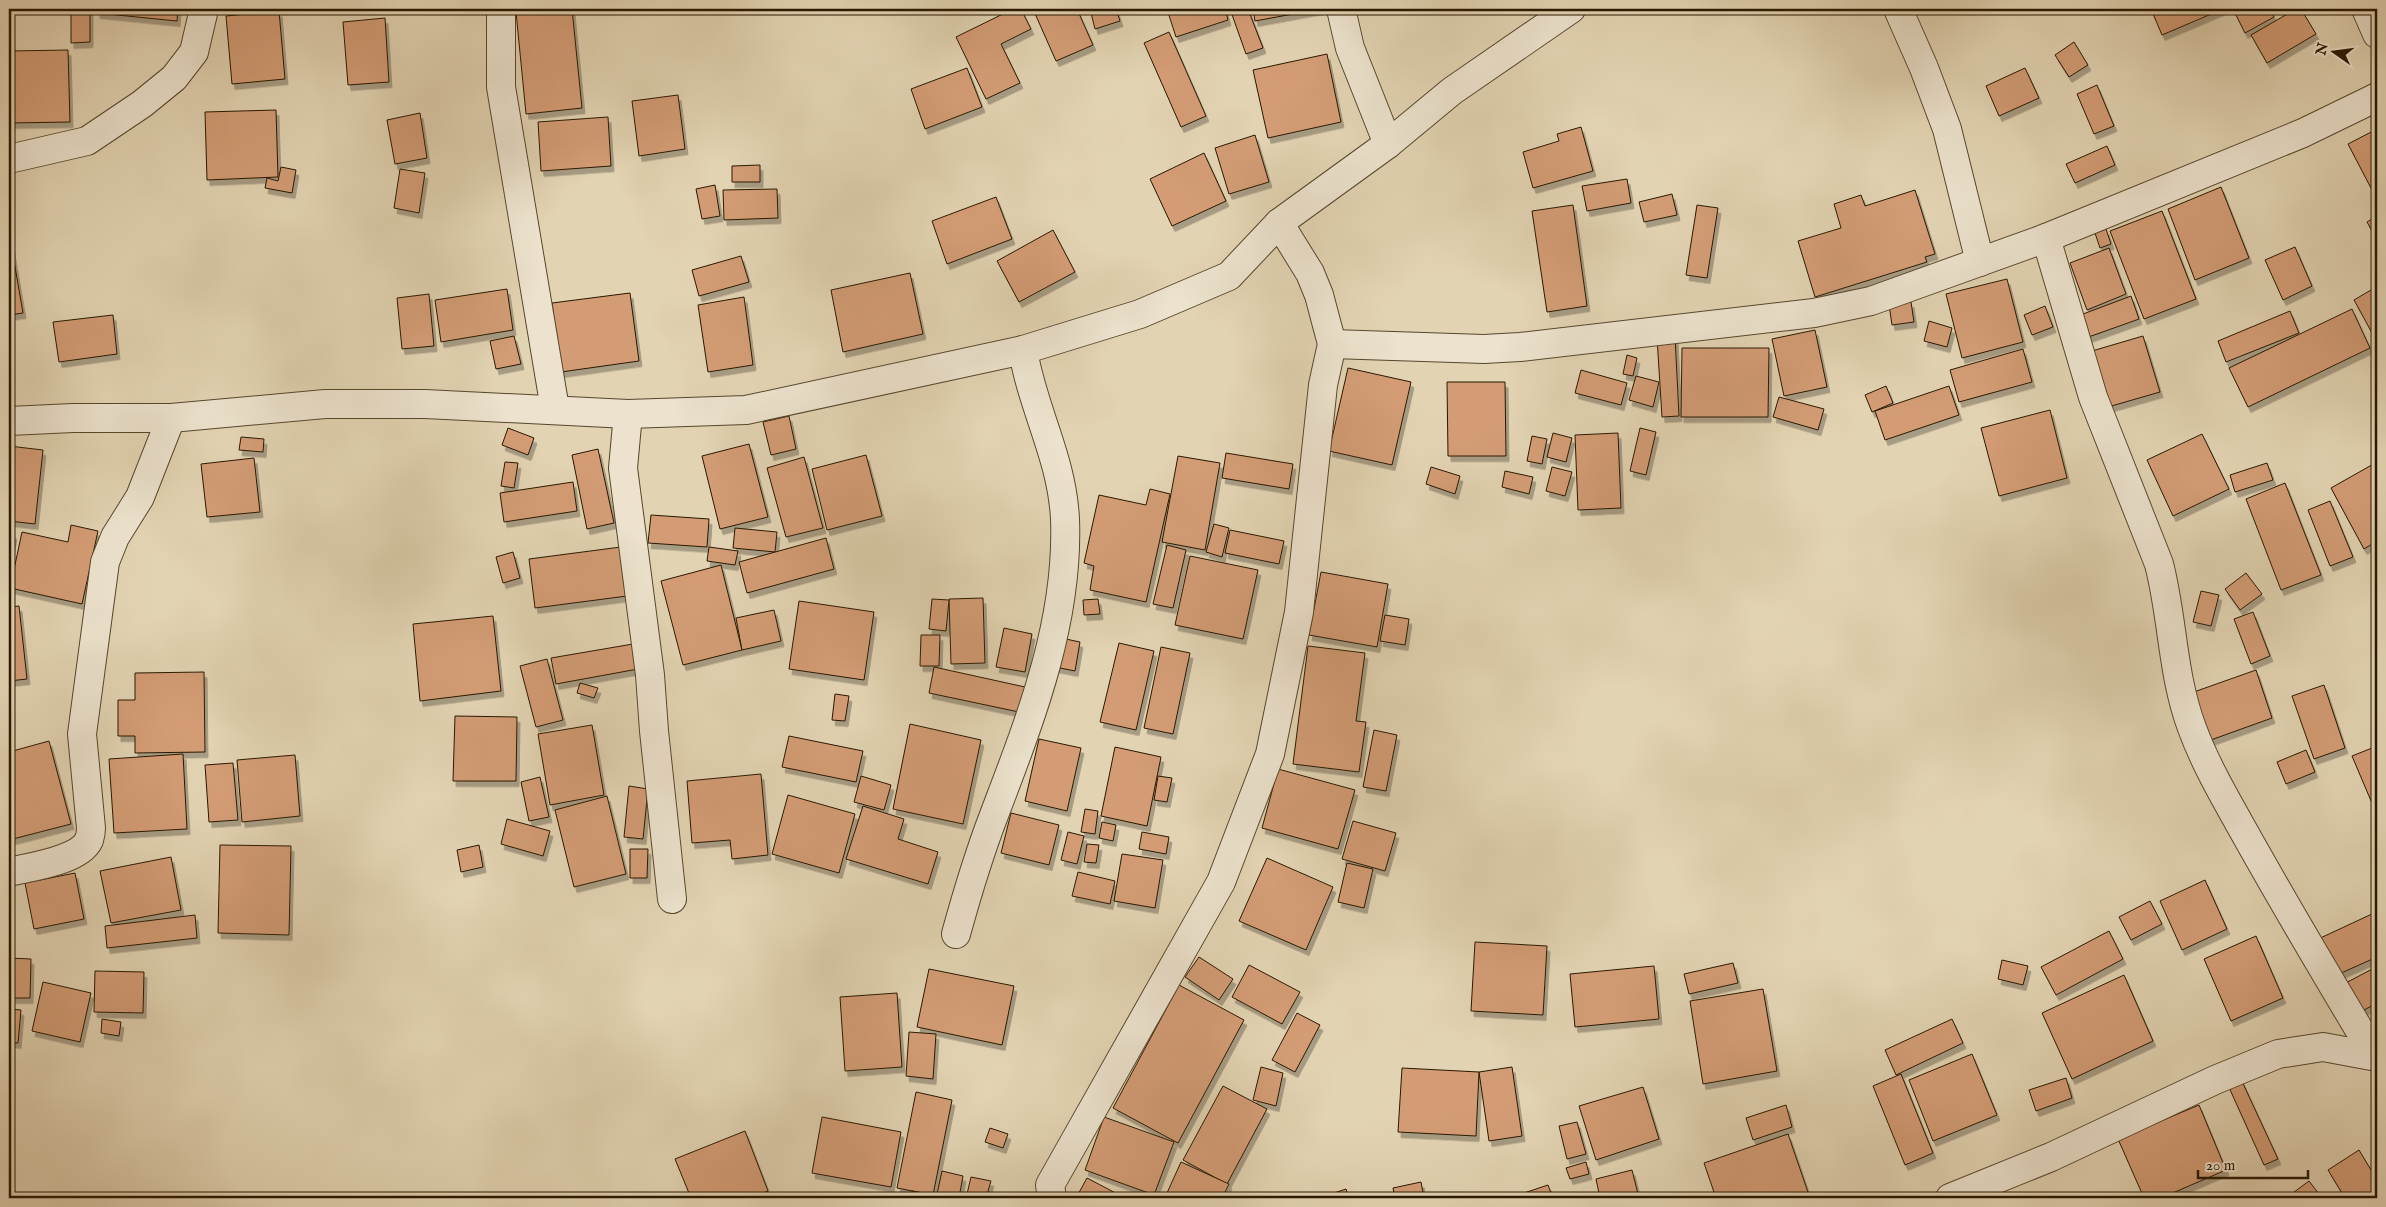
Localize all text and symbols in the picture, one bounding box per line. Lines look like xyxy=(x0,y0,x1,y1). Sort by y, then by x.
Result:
north arrow xyxy=(2308,28,2358,78)
text: N xyxy=(2312,41,2333,58)
scale bar xyxy=(2198,1147,2308,1179)
text: 20 m xyxy=(2206,1156,2236,1175)

